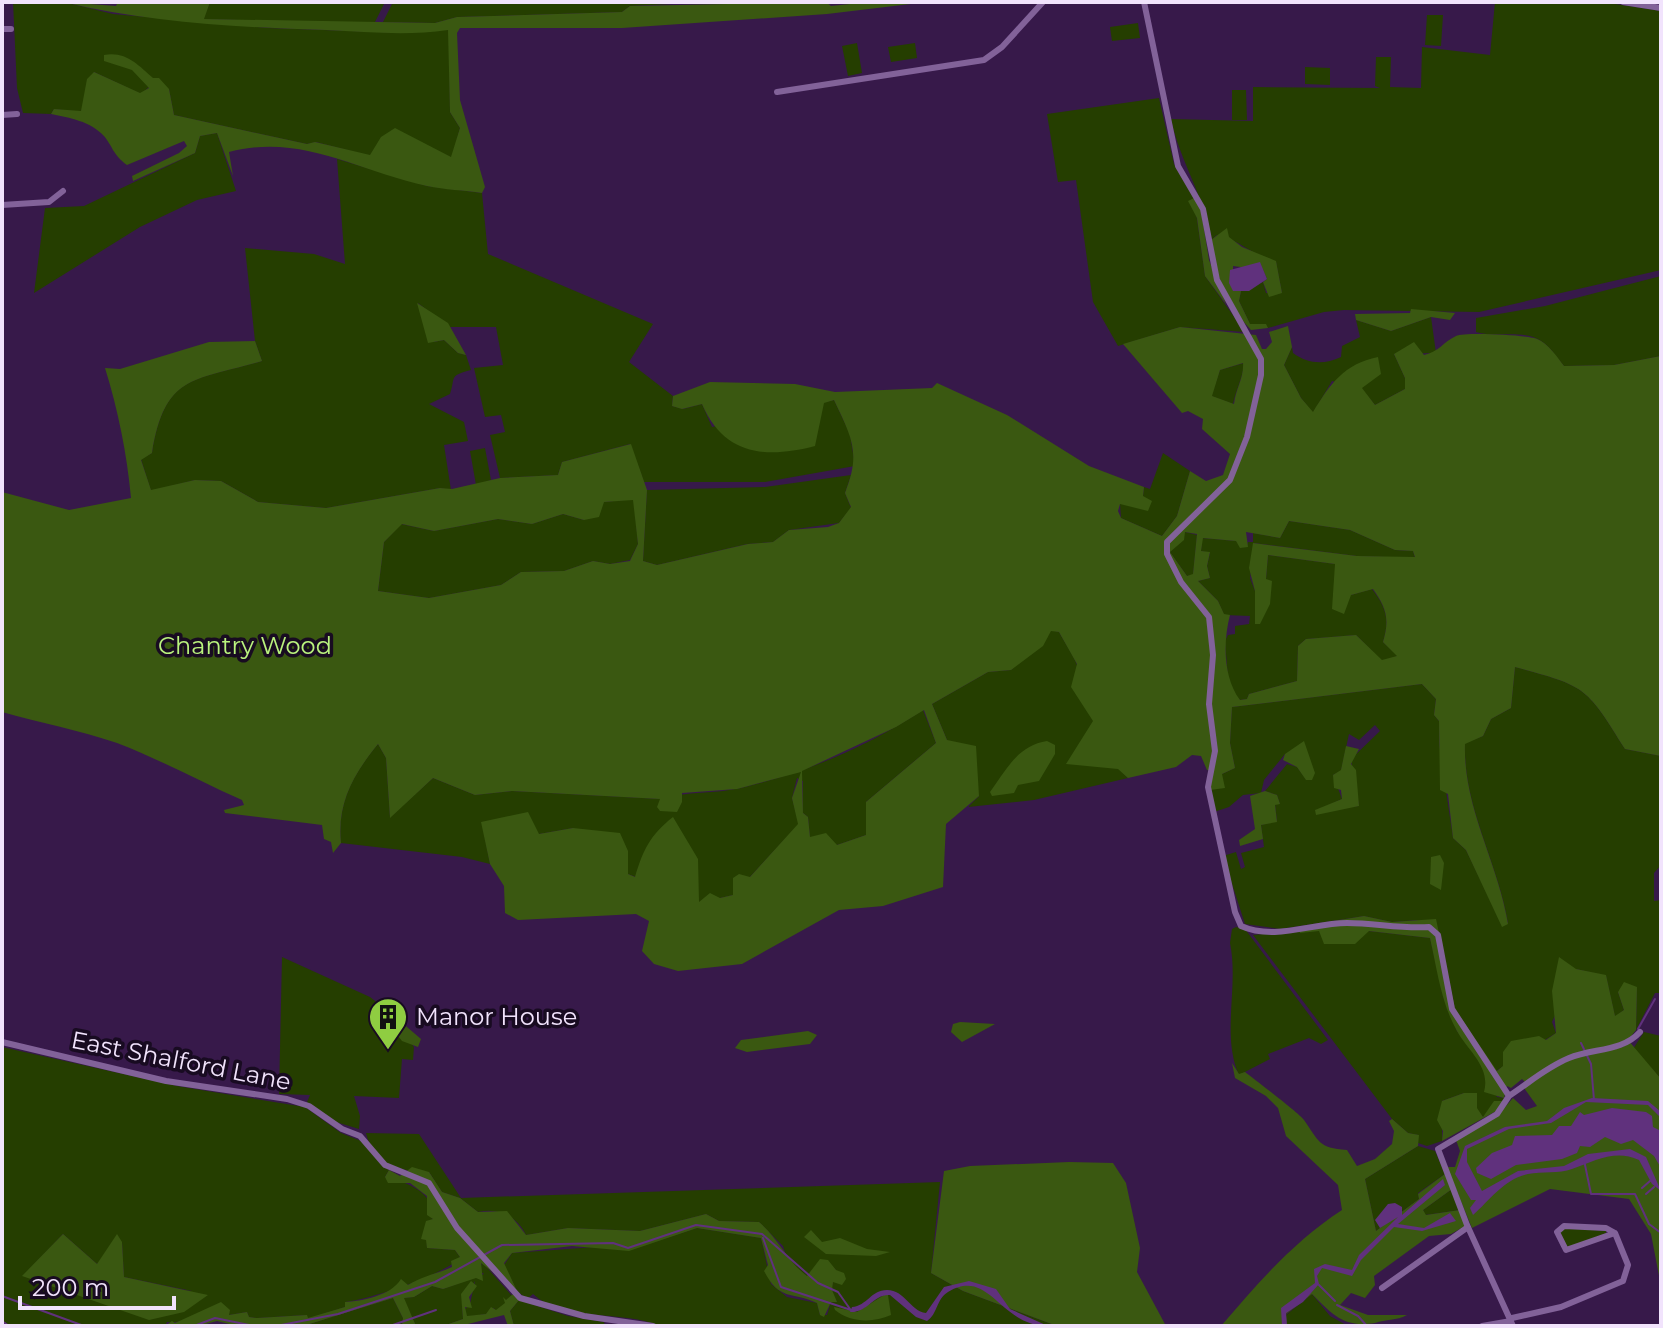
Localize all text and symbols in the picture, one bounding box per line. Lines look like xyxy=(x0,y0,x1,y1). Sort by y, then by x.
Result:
park label: Chantry Wood xyxy=(158,631,332,660)
building icon: Manor House xyxy=(367,996,409,1051)
place label: Manor House xyxy=(416,1002,577,1031)
street label: East Shalford Lane xyxy=(69,1025,293,1096)
scale bar xyxy=(20,1260,174,1310)
text: 200 m xyxy=(32,1273,109,1302)

